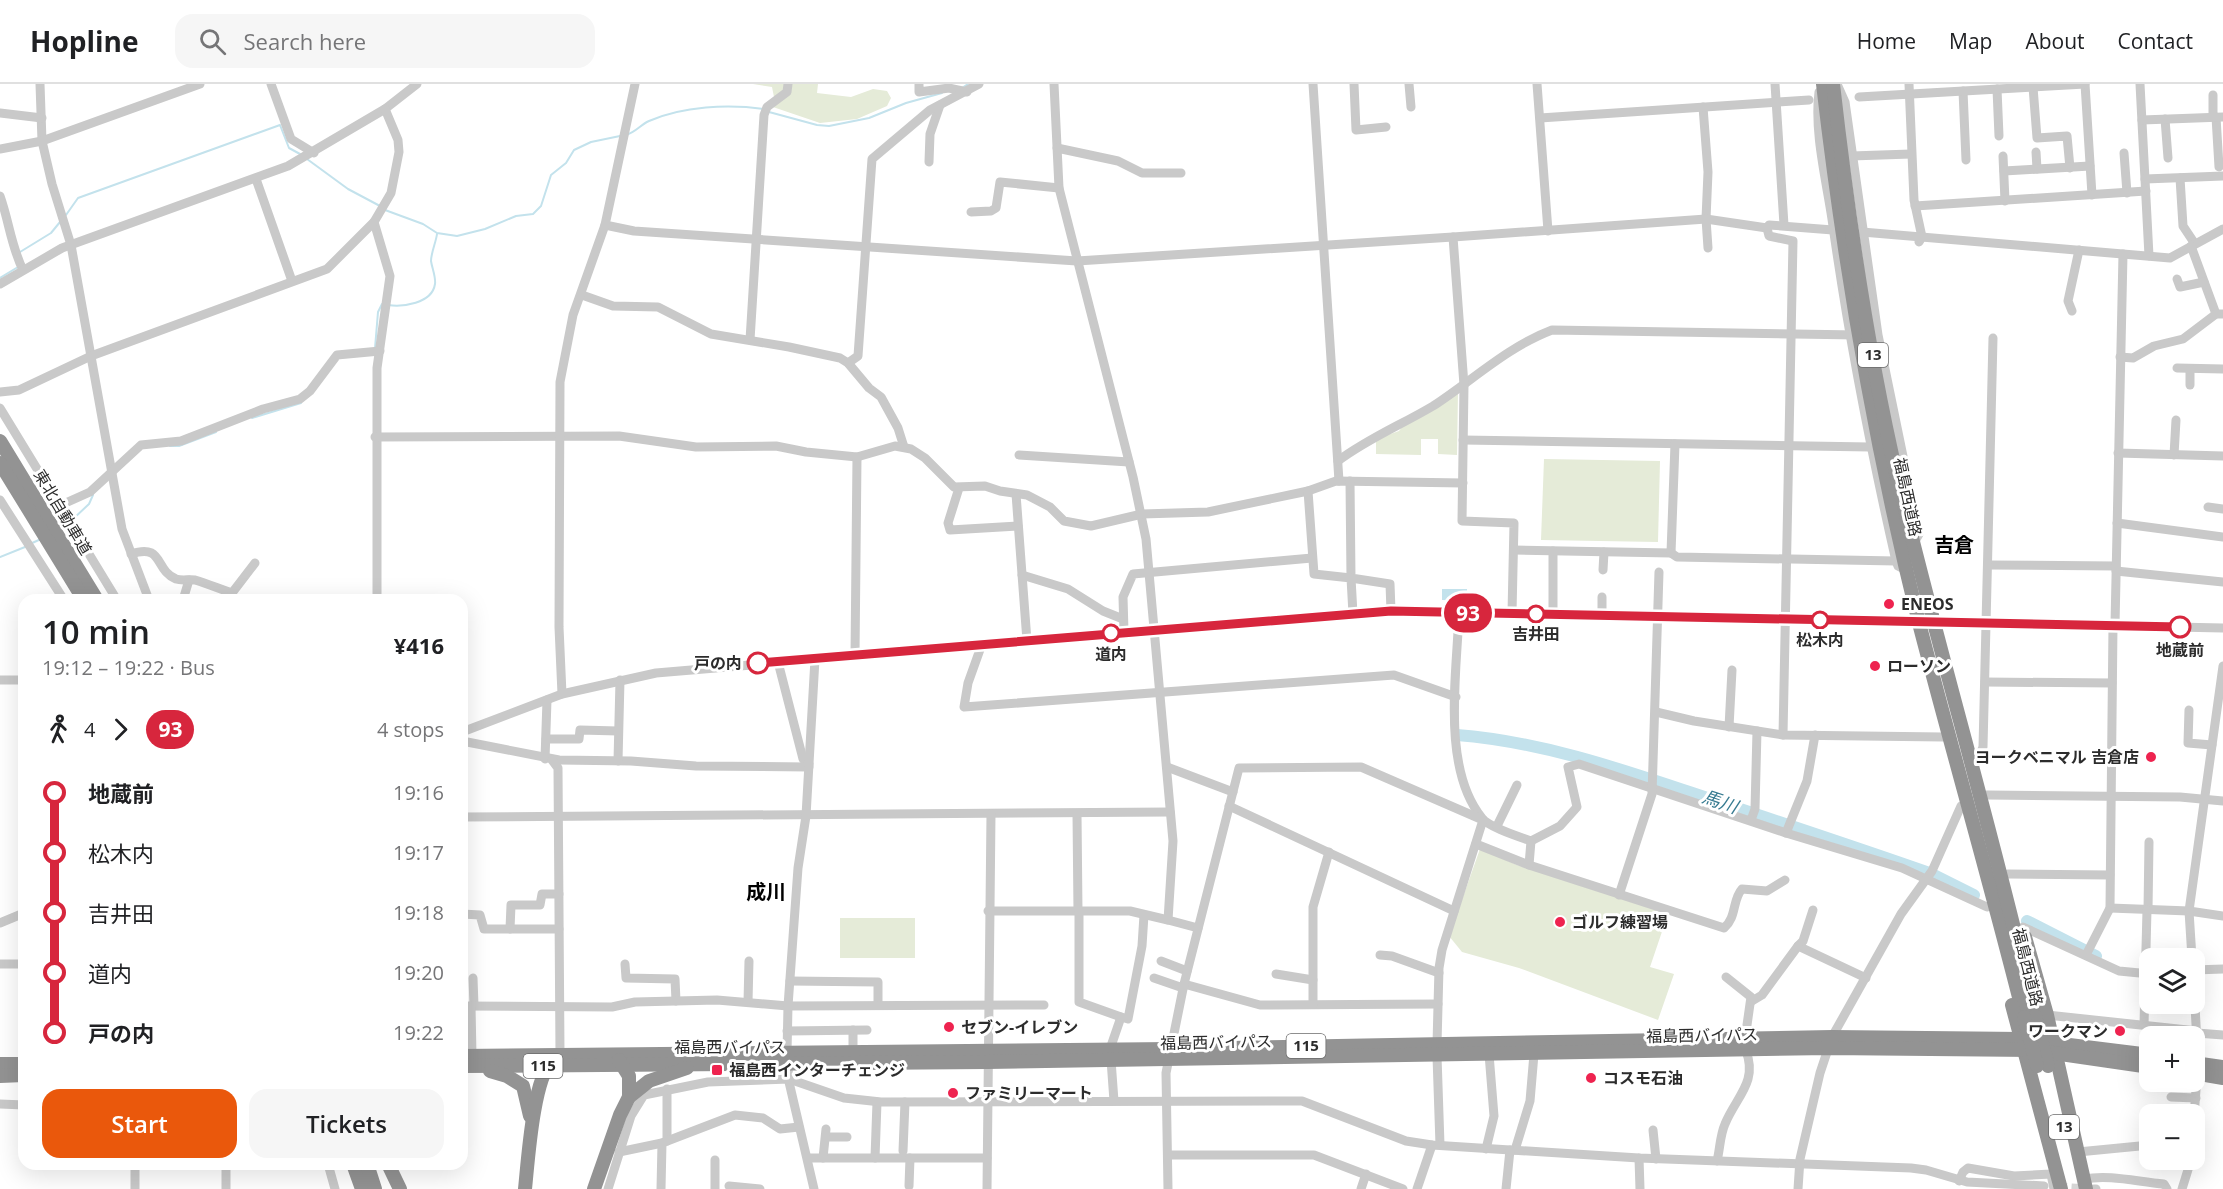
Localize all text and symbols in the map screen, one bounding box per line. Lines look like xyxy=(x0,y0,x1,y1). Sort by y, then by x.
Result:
search box xyxy=(175,14,595,68)
text: Hopline xyxy=(30,22,139,60)
icon: search xyxy=(196,25,229,58)
text: Search here xyxy=(244,26,366,56)
text: Home xyxy=(1857,27,1916,55)
text: Map xyxy=(1949,27,1992,55)
text: About xyxy=(2025,27,2085,55)
text: Contact xyxy=(2118,27,2193,55)
road number: 13 xyxy=(1858,343,1888,367)
street label: 福島西道路 xyxy=(1889,456,1927,538)
street label: 東北自動車道 xyxy=(29,465,97,559)
district label: 吉倉 xyxy=(1934,531,1974,558)
place label: ENEOS xyxy=(1901,593,1954,615)
line badge: 93 xyxy=(1441,594,1495,632)
marker: ENEOS xyxy=(1882,597,1896,611)
text: 93 xyxy=(1456,599,1480,627)
marker: 吉井田 xyxy=(1527,605,1545,623)
text: 10 min xyxy=(42,609,150,654)
marker: 松木内 xyxy=(1811,611,1829,629)
marker: 地蔵前 xyxy=(2169,616,2191,638)
place label: 吉井田 xyxy=(1512,623,1560,645)
marker: 道内 xyxy=(1102,624,1120,642)
place label: 松木内 xyxy=(1796,629,1844,651)
text: ¥416 xyxy=(394,630,444,660)
place label: 地蔵前 xyxy=(2156,639,2204,661)
place label: 道内 xyxy=(1095,643,1127,665)
place label: 戸の内 xyxy=(694,652,742,674)
marker: 戸の内 xyxy=(747,652,769,674)
text: 19:12 – 19:22 · Bus xyxy=(42,654,215,681)
place label: ローソン xyxy=(1887,655,1951,677)
marker: ローソン xyxy=(1868,659,1882,673)
icon: walk xyxy=(42,713,75,746)
icon: forward xyxy=(104,713,137,746)
text: 93 xyxy=(158,715,182,743)
text: 4 xyxy=(84,716,95,743)
text: 4 stops xyxy=(377,716,444,743)
place label: ヨークベニマル 吉倉店 xyxy=(1975,746,2139,768)
marker: ヨークベニマル 吉倉店 xyxy=(2144,750,2158,764)
text: 地蔵前 xyxy=(88,778,154,808)
text: 19:16 xyxy=(393,779,444,806)
water label: 馬川 xyxy=(1699,784,1743,819)
text: 松木内 xyxy=(88,838,154,868)
text: 19:17 xyxy=(393,839,444,866)
district label: 成川 xyxy=(746,878,786,905)
text: 吉井田 xyxy=(88,898,154,928)
text: 19:18 xyxy=(393,899,444,926)
place label: ゴルフ練習場 xyxy=(1572,911,1668,933)
marker: ゴルフ練習場 xyxy=(1553,915,1567,929)
street label: 福島西道路 xyxy=(2008,926,2048,1008)
map controls xyxy=(2139,948,2205,1170)
button: layers xyxy=(2139,948,2205,1014)
text: 道内 xyxy=(88,958,132,988)
text: 19:20 xyxy=(393,959,444,986)
place label: セブン-イレブン xyxy=(961,1016,1078,1038)
text: 戸の内 xyxy=(88,1018,154,1048)
text: 19:22 xyxy=(393,1019,444,1046)
marker: セブン-イレブン xyxy=(942,1020,956,1034)
place label: ワークマン xyxy=(2028,1020,2108,1042)
street label: 福島西バイパス xyxy=(1646,1023,1758,1047)
marker: ワークマン xyxy=(2113,1024,2127,1038)
button: + xyxy=(2139,1026,2205,1092)
street label: 福島西バイパス xyxy=(1160,1030,1272,1054)
road number: 115 xyxy=(1286,1034,1326,1058)
street label: 福島西バイパス xyxy=(674,1036,786,1058)
road number: 115 xyxy=(524,1054,562,1078)
place label: 福島西インターチェンジ xyxy=(729,1059,905,1081)
marker: 福島西インターチェンジ xyxy=(710,1063,724,1077)
place label: コスモ石油 xyxy=(1603,1067,1683,1089)
marker: コスモ石油 xyxy=(1584,1071,1598,1085)
place label: ファミリーマート xyxy=(965,1082,1093,1104)
marker: ファミリーマート xyxy=(946,1086,960,1100)
button: Start xyxy=(42,1089,237,1158)
button: Tickets xyxy=(249,1089,444,1158)
button: − xyxy=(2139,1104,2205,1170)
road number: 13 xyxy=(2049,1115,2079,1139)

